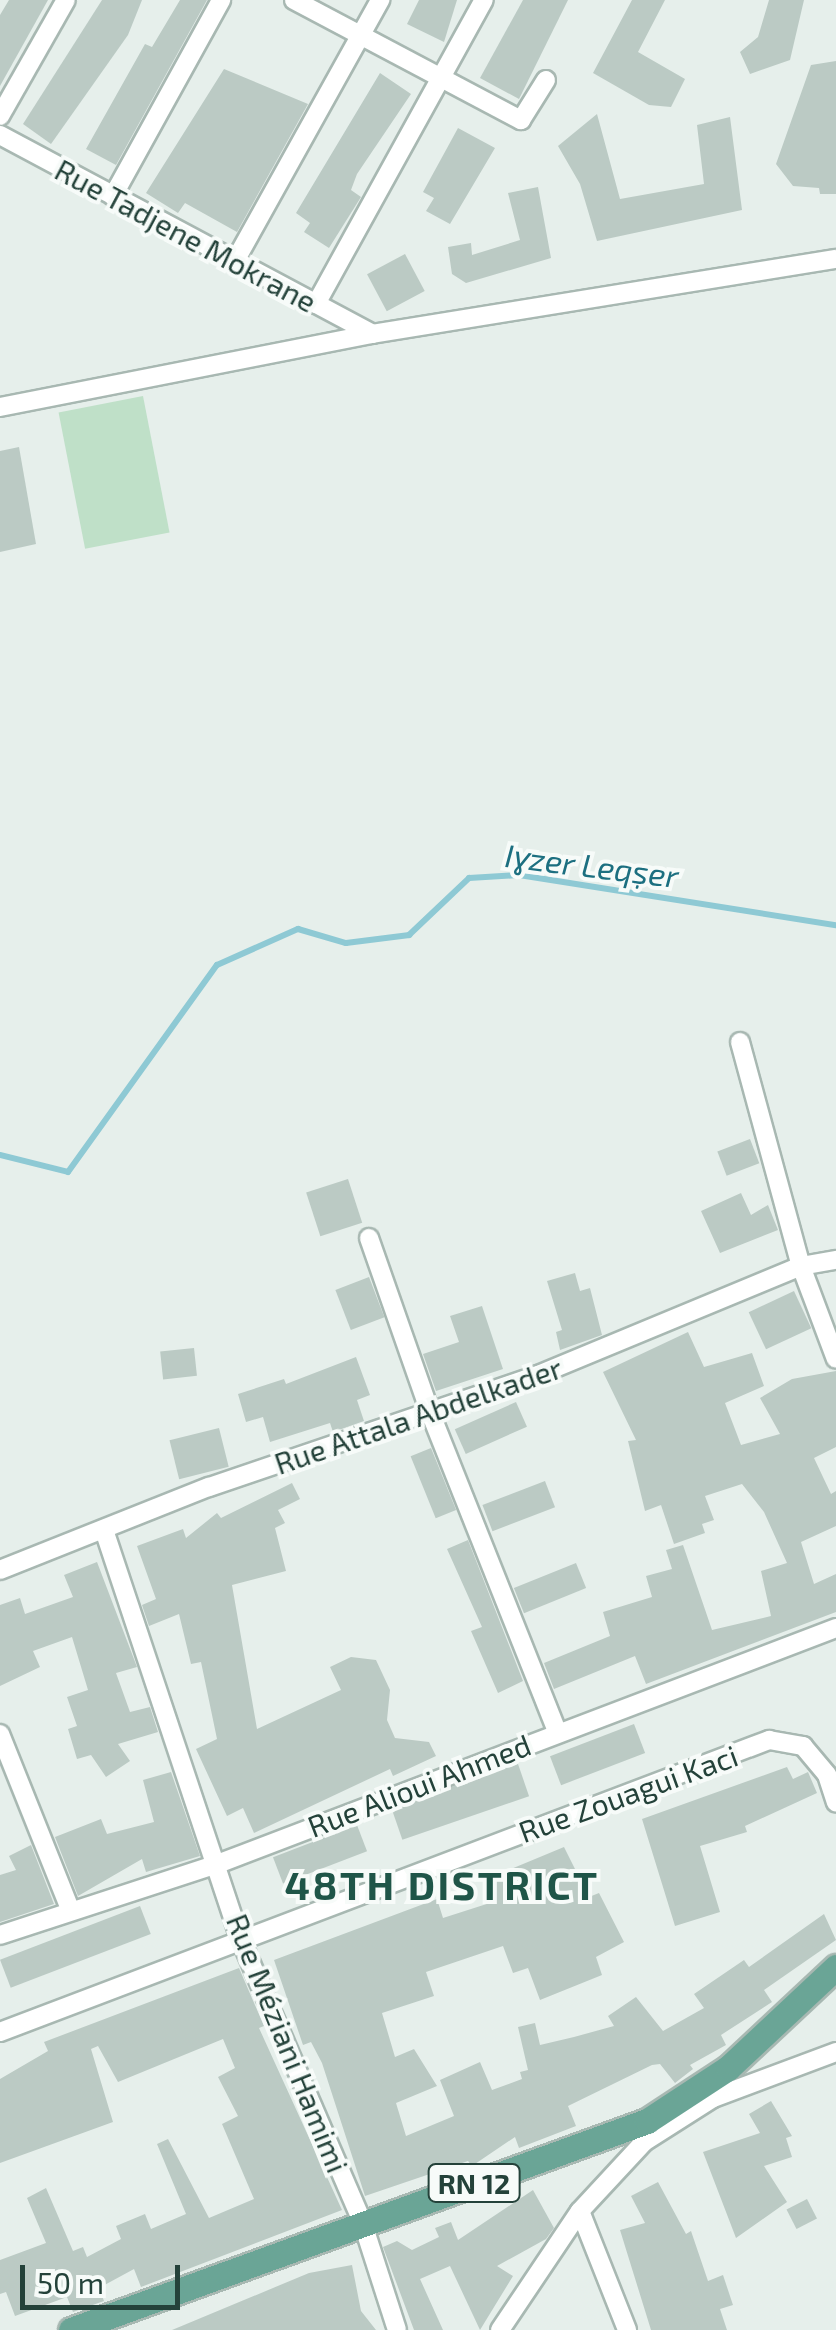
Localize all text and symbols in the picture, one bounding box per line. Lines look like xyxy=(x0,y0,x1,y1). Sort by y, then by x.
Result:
street label: Rue Tadjene Mokrane xyxy=(49,151,323,319)
water label: Iɣzer Leqṣer xyxy=(503,835,681,895)
street label: Rue Attala Abdelkader xyxy=(269,1349,567,1481)
street label: Rue Alioui Ahmed xyxy=(302,1726,536,1844)
street label: Rue Zouagui Kaci xyxy=(514,1737,742,1849)
district label: 48TH DISTRICT xyxy=(285,1860,599,1908)
street label: Rue Méziani Hamimi xyxy=(220,1909,356,2177)
road number: RN 12 xyxy=(426,2160,522,2206)
scale bar xyxy=(25,2245,185,2307)
text: 50 m xyxy=(37,2264,104,2300)

